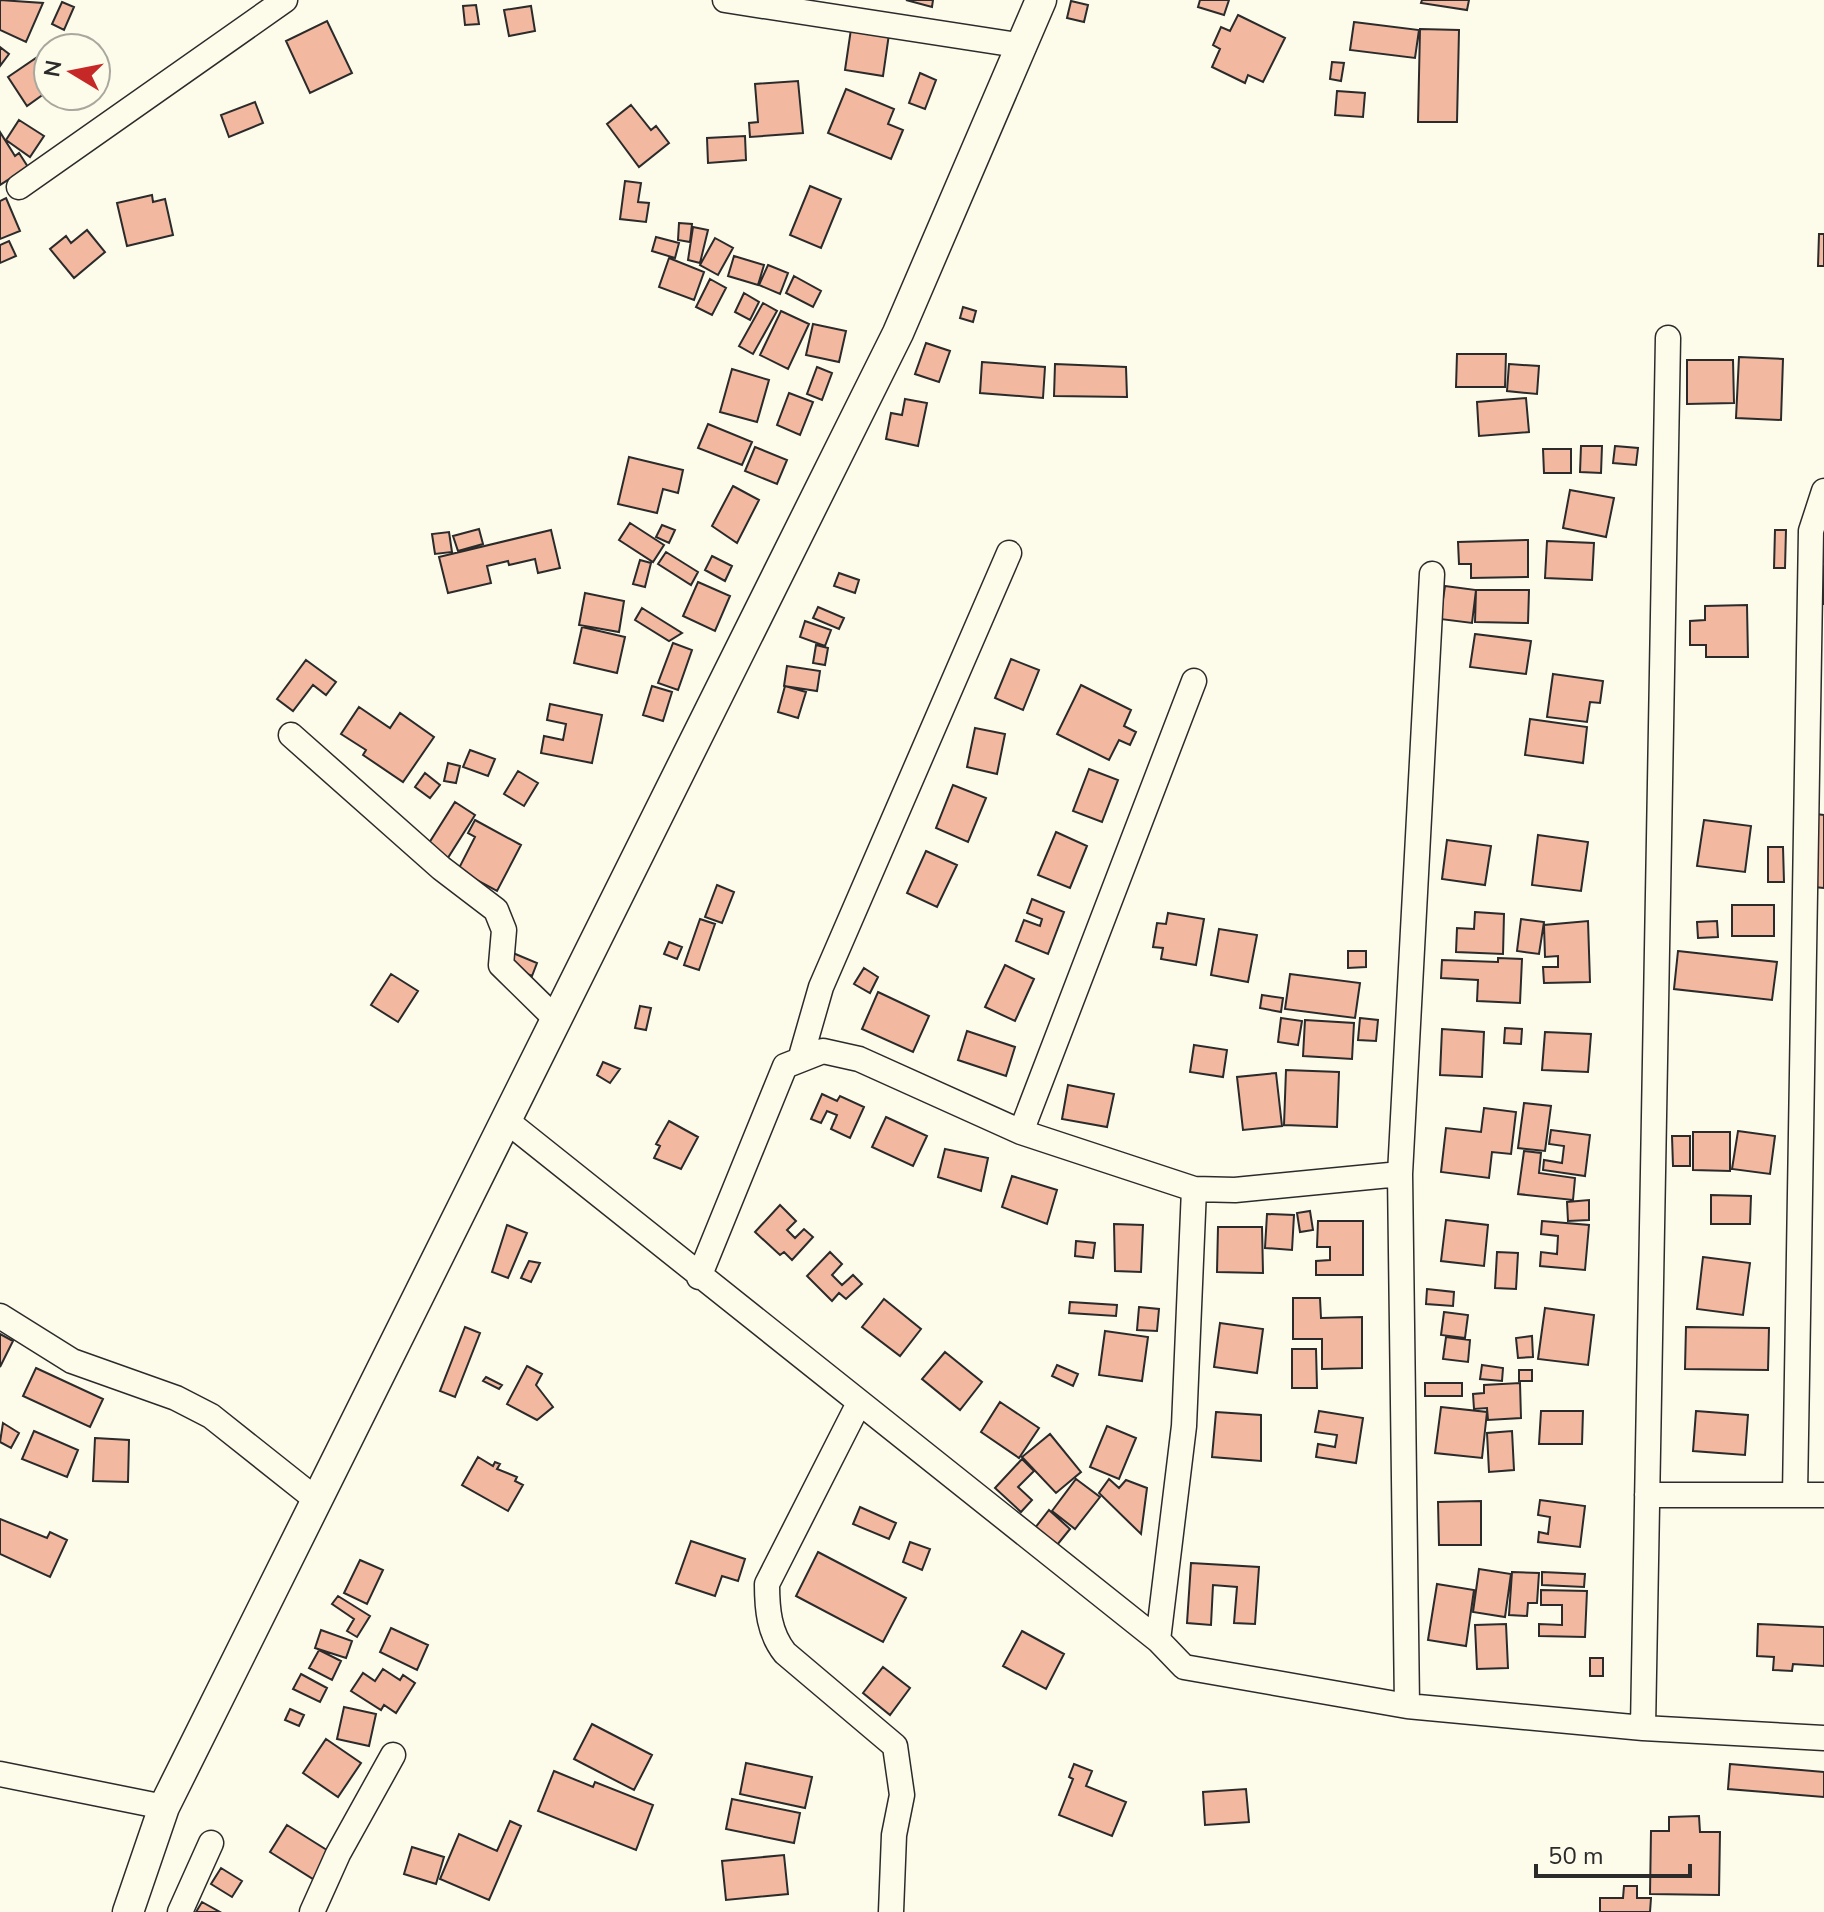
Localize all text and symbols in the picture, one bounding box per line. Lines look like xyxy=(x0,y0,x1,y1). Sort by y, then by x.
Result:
north arrow xyxy=(32,32,112,112)
text: N xyxy=(37,58,69,79)
scale bar xyxy=(1536,1828,1690,1878)
text: 50 m xyxy=(1548,1840,1604,1872)

